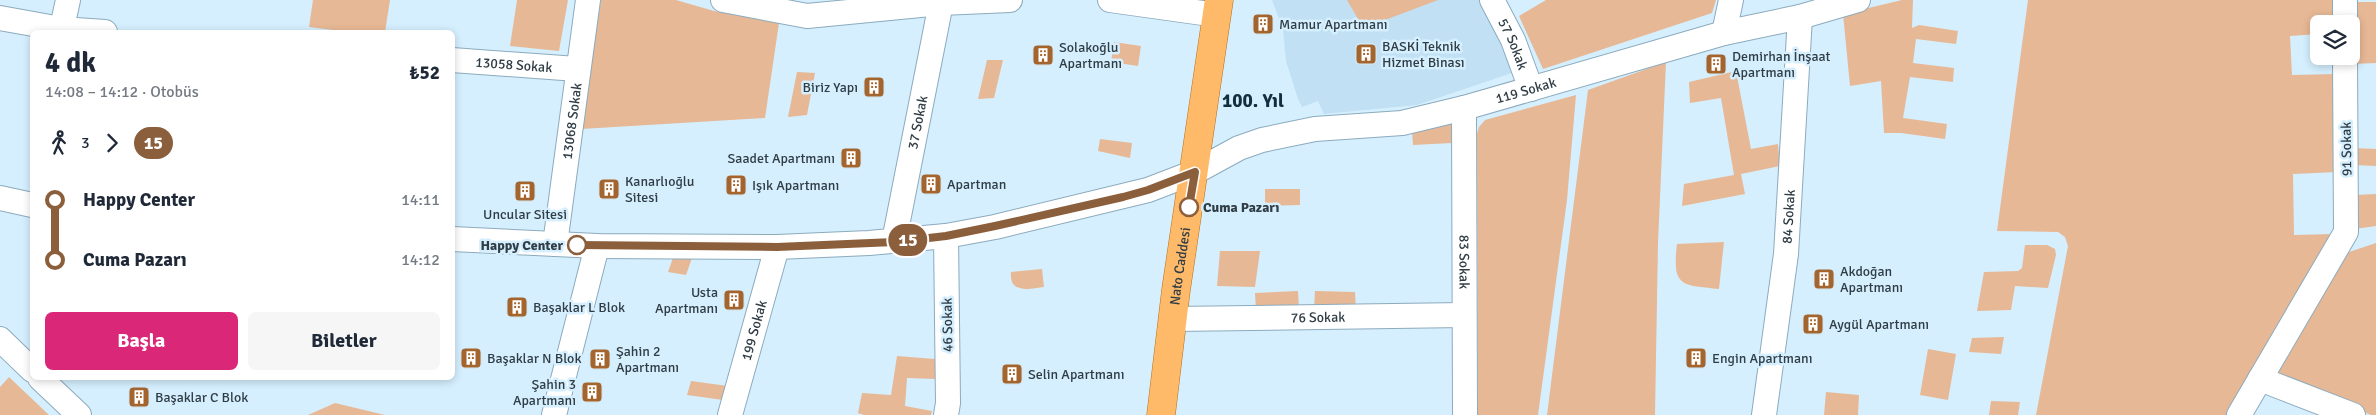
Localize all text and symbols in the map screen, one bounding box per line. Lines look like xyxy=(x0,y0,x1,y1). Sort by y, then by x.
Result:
building icon: Mamur Apartmanı xyxy=(1251,12,1275,36)
map controls xyxy=(2310,15,2360,65)
button: layers xyxy=(2310,15,2360,65)
place label: Mamur Apartmanı xyxy=(1279,16,1388,33)
street label: 57 Sokak xyxy=(1494,16,1531,72)
place label: BASKİ Teknik Hizmet Binası xyxy=(1382,38,1465,71)
place label: Solakoğlu Apartmanı xyxy=(1059,39,1122,72)
building icon: BASKİ Teknik Hizmet Binası xyxy=(1354,42,1378,66)
building icon: Solakoğlu Apartmanı xyxy=(1031,43,1055,67)
text: 4 dk xyxy=(45,46,96,80)
place label: Demirhan İnşaat Apartmanı xyxy=(1732,48,1831,81)
building icon: Demirhan İnşaat Apartmanı xyxy=(1704,52,1728,76)
street label: 13058 Sokak xyxy=(475,54,553,76)
text: ₺52 xyxy=(409,61,440,85)
street label: 119 Sokak xyxy=(1494,74,1558,107)
building icon: Biriz Yapı xyxy=(862,75,886,99)
place label: Biriz Yapı xyxy=(803,79,858,96)
text: 14:08 – 14:12 · Otobüs xyxy=(45,82,199,102)
street label: 13068 Sokak xyxy=(559,82,586,161)
district label: 100. Yıl xyxy=(1222,89,1284,113)
street label: 37 Sokak xyxy=(904,94,932,151)
street label: 91 Sokak xyxy=(2338,122,2355,176)
icon: walk xyxy=(45,129,73,157)
icon: forward xyxy=(98,129,126,157)
text: 15 xyxy=(144,132,163,154)
text: 3 xyxy=(81,133,90,153)
building icon: Saadet Apartmanı xyxy=(839,146,863,170)
place label: Saadet Apartmanı xyxy=(728,150,835,167)
building icon: Apartman xyxy=(919,172,943,196)
place label: Kanarlıoğlu Sitesi xyxy=(625,173,694,206)
building icon: Işık Apartmanı xyxy=(724,173,748,197)
place label: Apartman xyxy=(947,176,1006,193)
building icon: Kanarlıoğlu Sitesi xyxy=(597,177,621,201)
place label: Işık Apartmanı xyxy=(752,177,839,194)
building icon: Uncular Sitesi xyxy=(513,179,537,203)
text: Happy Center xyxy=(83,188,195,212)
street label: 84 Sokak xyxy=(1779,189,1799,244)
text: 14:11 xyxy=(401,190,440,210)
marker: Cuma Pazarı xyxy=(1179,197,1199,217)
place label: Cuma Pazarı xyxy=(1203,199,1279,216)
place label: Uncular Sitesi xyxy=(483,206,567,223)
line badge: 15 xyxy=(886,224,930,256)
street label: Nato Caddesi xyxy=(1166,226,1194,306)
text: 15 xyxy=(898,229,918,251)
marker: Happy Center xyxy=(567,235,587,255)
street label: 83 Sokak xyxy=(1455,235,1473,289)
place label: Happy Center xyxy=(480,237,563,254)
text: Cuma Pazarı xyxy=(83,248,187,272)
text: 14:12 xyxy=(401,250,440,270)
place label: Akdoğan Apartmanı xyxy=(1840,263,1903,296)
building icon: Akdoğan Apartmanı xyxy=(1812,267,1836,291)
place label: Usta Apartmanı xyxy=(655,284,718,317)
building icon: Usta Apartmanı xyxy=(722,288,746,312)
building icon: Başaklar L Blok xyxy=(505,295,529,319)
street label: 199 Sokak xyxy=(738,298,771,363)
street label: 46 Sokak xyxy=(939,298,956,352)
place label: Başaklar L Blok xyxy=(533,299,625,316)
street label: 76 Sokak xyxy=(1291,309,1345,326)
button: Başla xyxy=(45,312,238,370)
button: Biletler xyxy=(248,312,440,370)
building icon: Aygül Apartmanı xyxy=(1801,312,1825,336)
place label: Aygül Apartmanı xyxy=(1829,316,1929,333)
place label: Şahin 2 Apartmanı xyxy=(616,343,679,376)
building icon: Başaklar N Blok xyxy=(459,346,483,370)
building icon: Engin Apartmanı xyxy=(1684,346,1708,370)
building icon: Şahin 2 Apartmanı xyxy=(588,347,612,371)
place label: Başaklar N Blok xyxy=(487,350,581,367)
place label: Engin Apartmanı xyxy=(1712,350,1813,367)
building icon: Selin Apartmanı xyxy=(1000,362,1024,386)
place label: Selin Apartmanı xyxy=(1028,366,1124,383)
place label: Şahin 3 Apartmanı xyxy=(513,376,576,409)
building icon: Şahin 3 Apartmanı xyxy=(580,380,604,404)
building icon: Başaklar C Blok xyxy=(127,385,151,409)
place label: Başaklar C Blok xyxy=(155,389,248,406)

